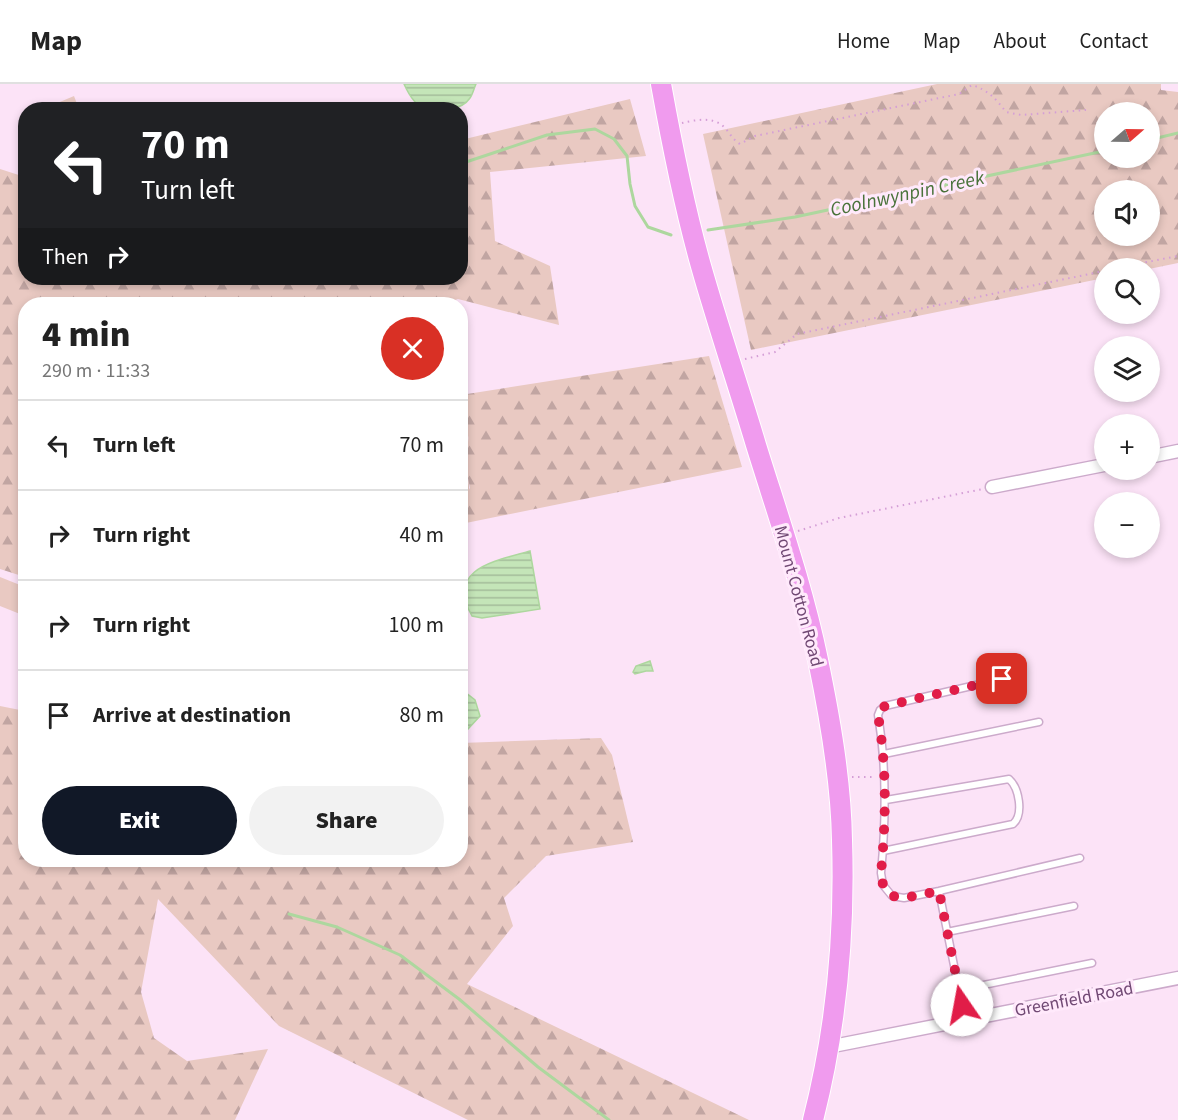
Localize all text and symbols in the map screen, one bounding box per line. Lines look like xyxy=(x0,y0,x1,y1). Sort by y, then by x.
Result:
text: Map xyxy=(30,21,82,61)
text: Home xyxy=(837,26,890,56)
text: Map xyxy=(923,26,961,56)
text: About xyxy=(994,26,1046,56)
text: Contact xyxy=(1079,26,1148,56)
north arrow xyxy=(1094,102,1160,168)
map controls xyxy=(1094,102,1160,558)
text: 70 m xyxy=(141,115,230,175)
icon: left xyxy=(42,126,120,204)
water label: Coolnwynpin Creek xyxy=(828,164,987,224)
text: Turn left xyxy=(141,171,235,210)
button: sound xyxy=(1094,180,1160,246)
icon: right xyxy=(101,240,134,273)
text: Then xyxy=(42,241,89,273)
button: search xyxy=(1094,258,1160,324)
text: 4 min xyxy=(42,309,130,360)
button: close xyxy=(381,317,444,380)
button: layers xyxy=(1094,336,1160,402)
text: 290 m · 11:33 xyxy=(42,357,150,385)
button: + xyxy=(1094,414,1160,480)
icon: left xyxy=(42,429,75,462)
text: Turn left xyxy=(93,429,175,461)
text: 70 m xyxy=(399,429,444,461)
button: − xyxy=(1094,492,1160,558)
icon: right xyxy=(42,519,75,552)
text: Turn right xyxy=(93,519,190,551)
text: 40 m xyxy=(399,519,444,551)
street label: Mount Cotton Road xyxy=(768,523,829,670)
icon: right xyxy=(42,609,75,642)
text: Turn right xyxy=(93,609,190,641)
text: 100 m xyxy=(389,609,444,641)
pin xyxy=(976,653,1027,704)
icon: arrive xyxy=(985,662,1018,695)
icon: arrive xyxy=(42,699,75,732)
text: Arrive at destination xyxy=(93,699,291,731)
text: 80 m xyxy=(399,699,444,731)
button: Exit xyxy=(42,786,237,855)
button: Share xyxy=(249,786,444,855)
position arrow xyxy=(930,973,994,1037)
street label: Greenfield Road xyxy=(1013,976,1136,1023)

